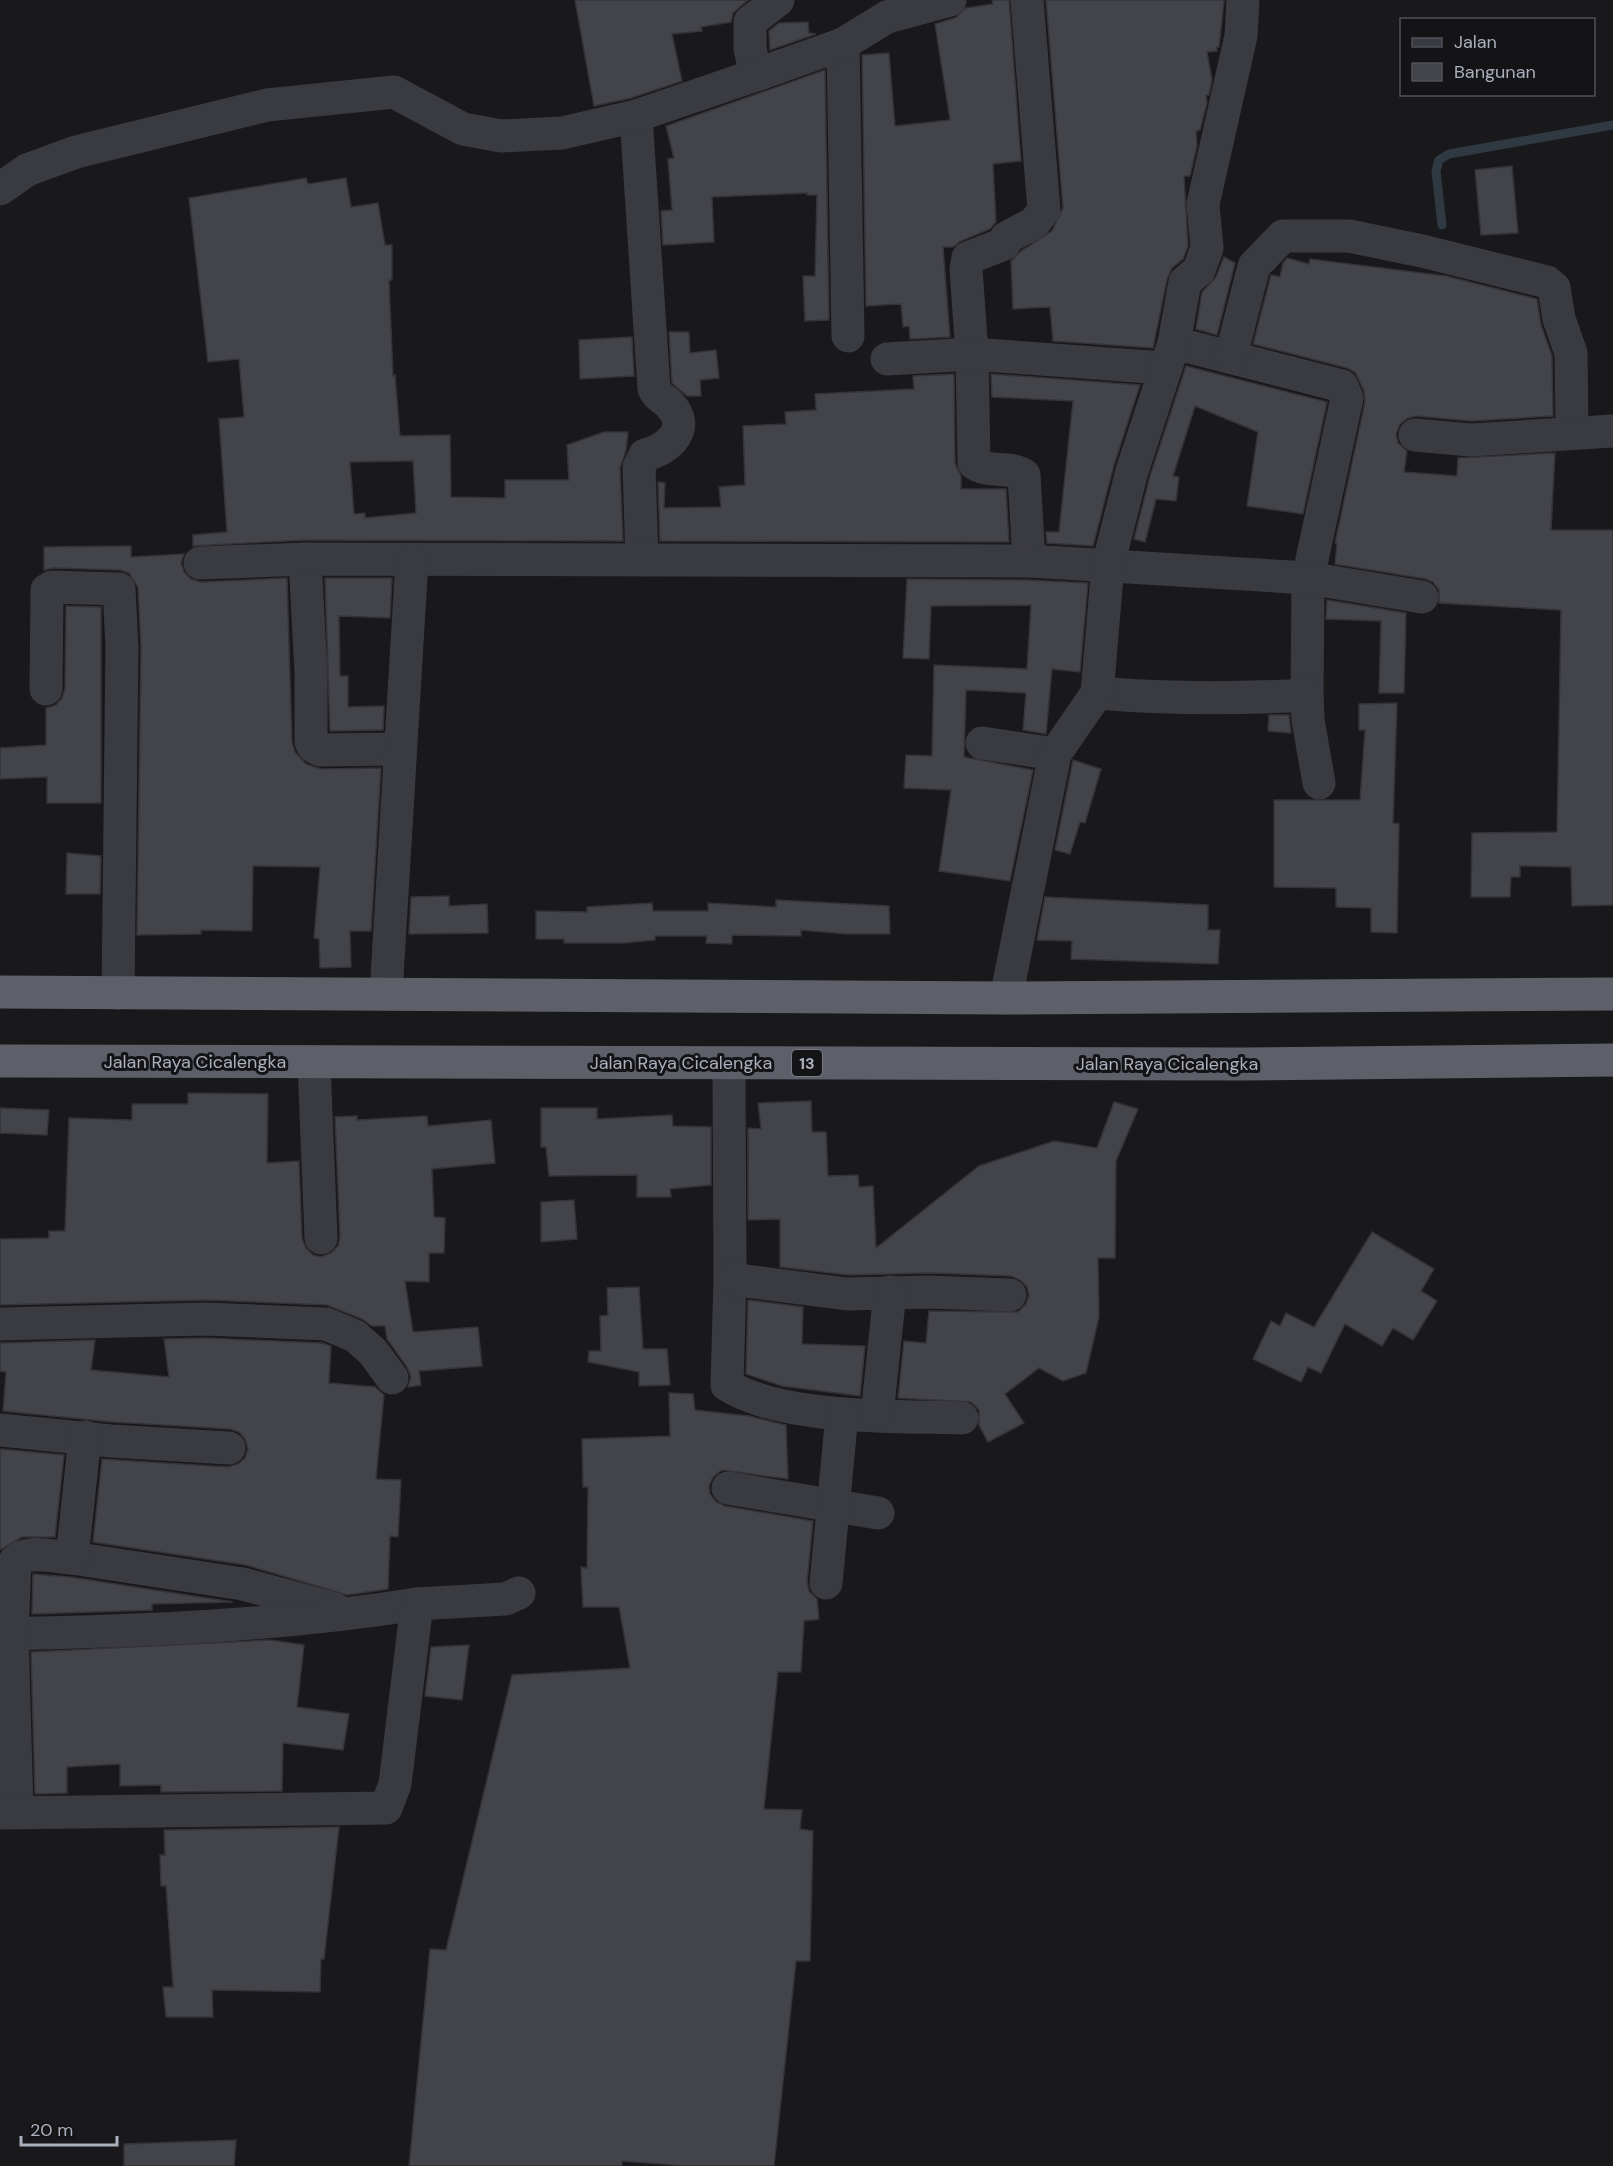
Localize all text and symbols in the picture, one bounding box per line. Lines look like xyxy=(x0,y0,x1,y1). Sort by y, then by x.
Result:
legend xyxy=(1400,18,1595,96)
text: Jalan xyxy=(1454,30,1497,54)
text: Bangunan xyxy=(1454,60,1536,84)
street label: Jalan Raya Cicalengka xyxy=(104,1050,286,1074)
road number: 13 xyxy=(792,1050,822,1076)
street label: Jalan Raya Cicalengka xyxy=(590,1051,772,1075)
street label: Jalan Raya Cicalengka xyxy=(1076,1052,1258,1076)
scale bar xyxy=(21,2109,117,2147)
text: 20 m xyxy=(30,2118,73,2142)

